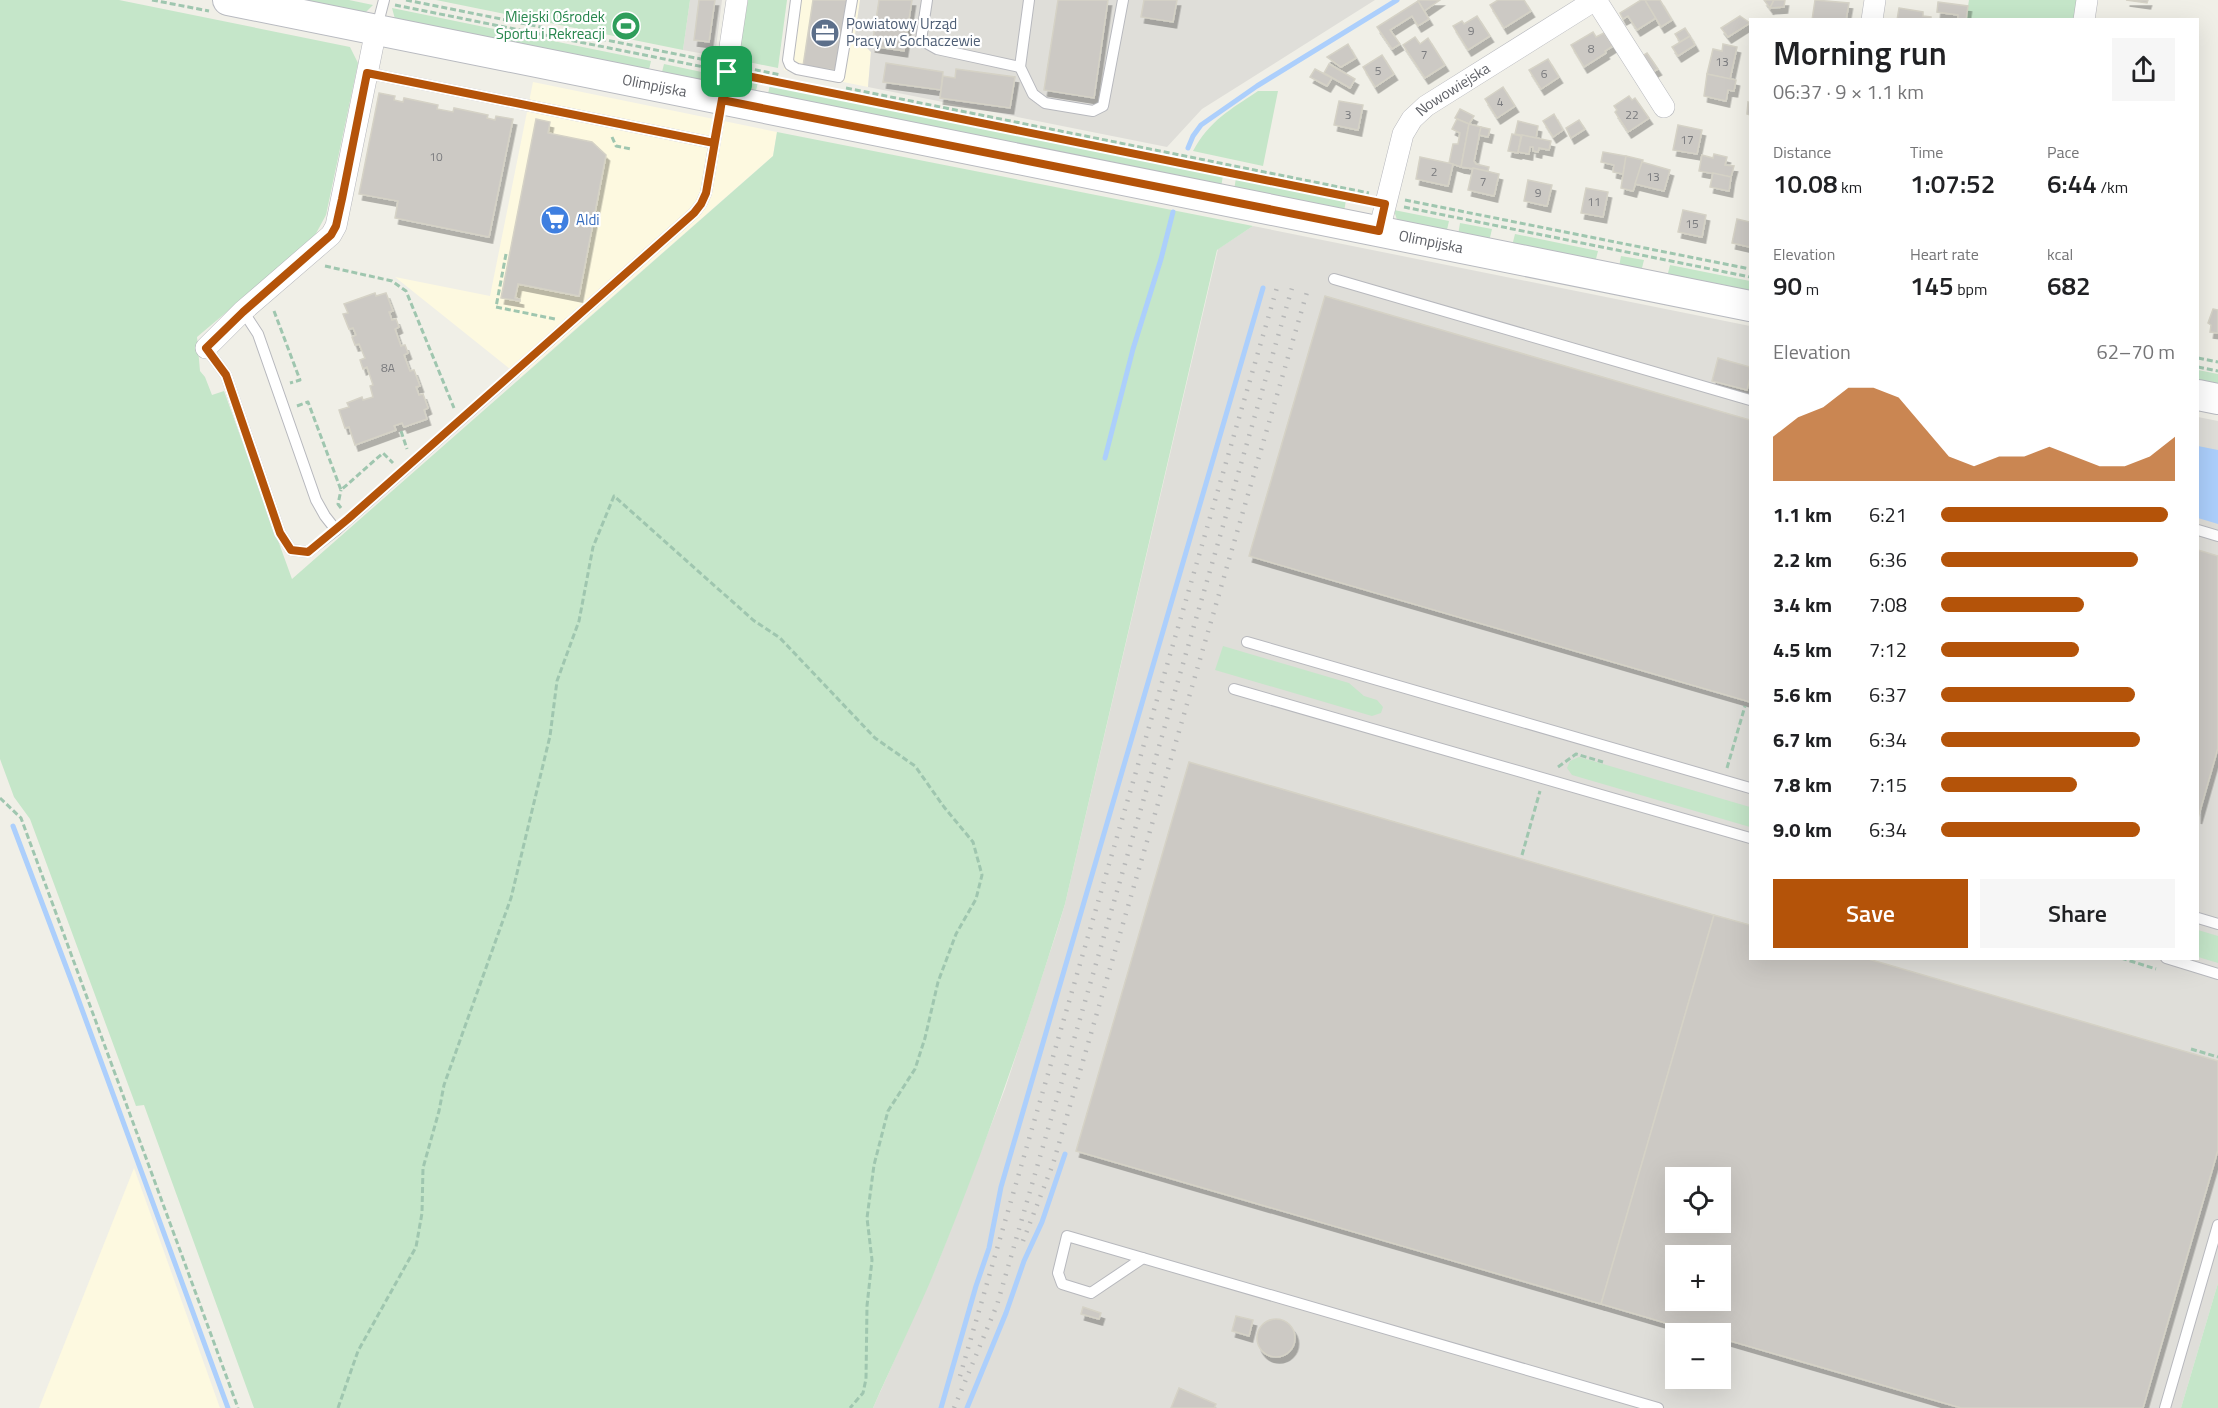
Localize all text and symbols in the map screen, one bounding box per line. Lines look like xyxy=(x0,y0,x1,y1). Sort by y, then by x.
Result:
place label: Miejski Ośrodek Sportu i Rekreacji xyxy=(496,5,605,45)
sports icon: Miejski Ośrodek Sportu i Rekreacji xyxy=(610,10,642,42)
place label: Powiatowy Urząd Pracy w Sochaczewie xyxy=(846,12,981,52)
office icon: Powiatowy Urząd Pracy w Sochaczewie xyxy=(809,17,841,49)
house number: 9 xyxy=(1468,21,1475,40)
text: Morning run xyxy=(1773,28,1947,78)
button: share xyxy=(2112,38,2175,101)
house number: 8 xyxy=(1588,39,1595,58)
house number: 7 xyxy=(1421,45,1427,64)
pin xyxy=(701,46,752,97)
house number: 13 xyxy=(1715,52,1729,71)
icon: arrive xyxy=(710,55,743,88)
street label: Nowowiejska xyxy=(1410,56,1495,121)
house number: 5 xyxy=(1375,61,1382,80)
house number: 6 xyxy=(1541,64,1548,83)
street label: Olimpijska xyxy=(620,68,689,103)
text: 06:37 · 9 × 1.1 km xyxy=(1773,76,1924,107)
house number: 4 xyxy=(1497,92,1504,111)
house number: 3 xyxy=(1345,105,1351,124)
house number: 22 xyxy=(1625,105,1639,124)
house number: 17 xyxy=(1680,130,1694,149)
text: Distance xyxy=(1773,140,1831,164)
text: Time xyxy=(1910,140,1943,164)
text: Pace xyxy=(2047,140,2079,164)
house number: 10 xyxy=(429,147,443,166)
house number: 2 xyxy=(1431,162,1437,181)
text: 10.08 xyxy=(1773,164,1837,203)
text: 1:07:52 xyxy=(1910,164,1995,203)
text: 6:44 xyxy=(2047,164,2097,203)
house number: 13 xyxy=(1646,167,1660,186)
house number: 7 xyxy=(1480,172,1486,191)
text: km xyxy=(1837,175,1862,199)
text: /km xyxy=(2097,175,2128,199)
house number: 9 xyxy=(1535,183,1542,202)
house number: 11 xyxy=(1587,192,1601,211)
supermarket icon: Aldi xyxy=(539,204,571,236)
place label: Aldi xyxy=(576,208,600,231)
house number: 15 xyxy=(1685,214,1699,233)
street label: Olimpijska xyxy=(1397,224,1466,259)
text: Elevation xyxy=(1773,242,1835,266)
text: Heart rate xyxy=(1910,242,1979,266)
text: kcal xyxy=(2047,242,2073,266)
text: 90 xyxy=(1773,266,1802,305)
text: 145 xyxy=(1910,266,1954,305)
text: 682 xyxy=(2047,266,2091,305)
text: m xyxy=(1802,277,1819,301)
text: bpm xyxy=(1954,277,1987,301)
text: Elevation xyxy=(1773,336,1851,367)
text: 62–70 m xyxy=(2096,336,2175,367)
house number: 8A xyxy=(381,358,395,377)
text: 1.1 km xyxy=(1773,499,1832,530)
text: 6:21 xyxy=(1869,499,1907,530)
text: 2.2 km xyxy=(1773,544,1832,575)
text: 6:36 xyxy=(1869,544,1907,575)
text: 3.4 km xyxy=(1773,589,1832,620)
text: 7:08 xyxy=(1869,589,1907,620)
text: 4.5 km xyxy=(1773,634,1832,665)
text: 7:12 xyxy=(1869,634,1907,665)
text: 5.6 km xyxy=(1773,679,1832,710)
text: 6:37 xyxy=(1869,679,1907,710)
text: 6.7 km xyxy=(1773,724,1832,755)
text: 6:34 xyxy=(1869,724,1907,755)
text: 7.8 km xyxy=(1773,769,1832,800)
text: 7:15 xyxy=(1869,769,1907,800)
text: 9.0 km xyxy=(1773,814,1832,845)
text: 6:34 xyxy=(1869,814,1907,845)
button: Save xyxy=(1773,879,1968,948)
button: Share xyxy=(1980,879,2175,948)
map controls xyxy=(1665,1167,1731,1389)
button: locate xyxy=(1665,1167,1731,1233)
button: + xyxy=(1665,1245,1731,1311)
button: − xyxy=(1665,1323,1731,1389)

